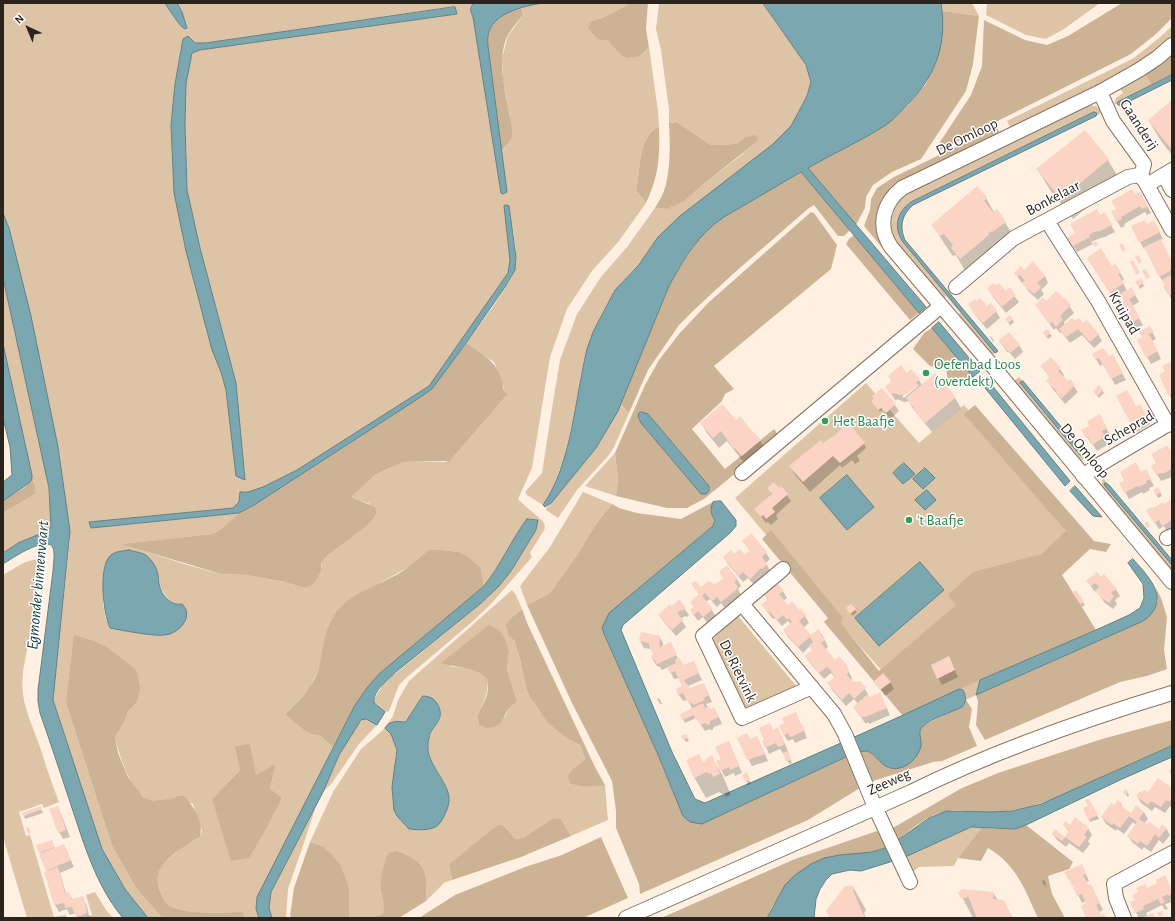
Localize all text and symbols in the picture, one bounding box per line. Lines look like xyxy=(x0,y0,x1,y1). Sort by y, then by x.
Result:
north arrow xyxy=(8,8,48,48)
text: N xyxy=(13,12,26,26)
street label: Gaanderij xyxy=(1116,96,1162,154)
street label: De Omloop xyxy=(933,114,1001,160)
street label: Bonkelaar xyxy=(1023,176,1083,220)
street label: Kruipad xyxy=(1105,288,1143,338)
place label: Oefenbad Loos (overdekt) xyxy=(934,355,1021,390)
marker: Oefenbad Loos (overdekt) xyxy=(921,368,931,378)
street label: Scheprad xyxy=(1101,407,1157,449)
place label: Het Baafje xyxy=(833,412,894,430)
marker: Het Baafje xyxy=(820,416,830,426)
street label: De Omloop xyxy=(1057,420,1113,482)
place label: 't Baafje xyxy=(917,511,964,529)
marker: 't Baafje xyxy=(904,515,914,525)
water label: Egmonder binnenvaart xyxy=(23,520,53,650)
street label: De Rietvink xyxy=(715,637,761,705)
street label: Zeeweg xyxy=(865,765,913,799)

